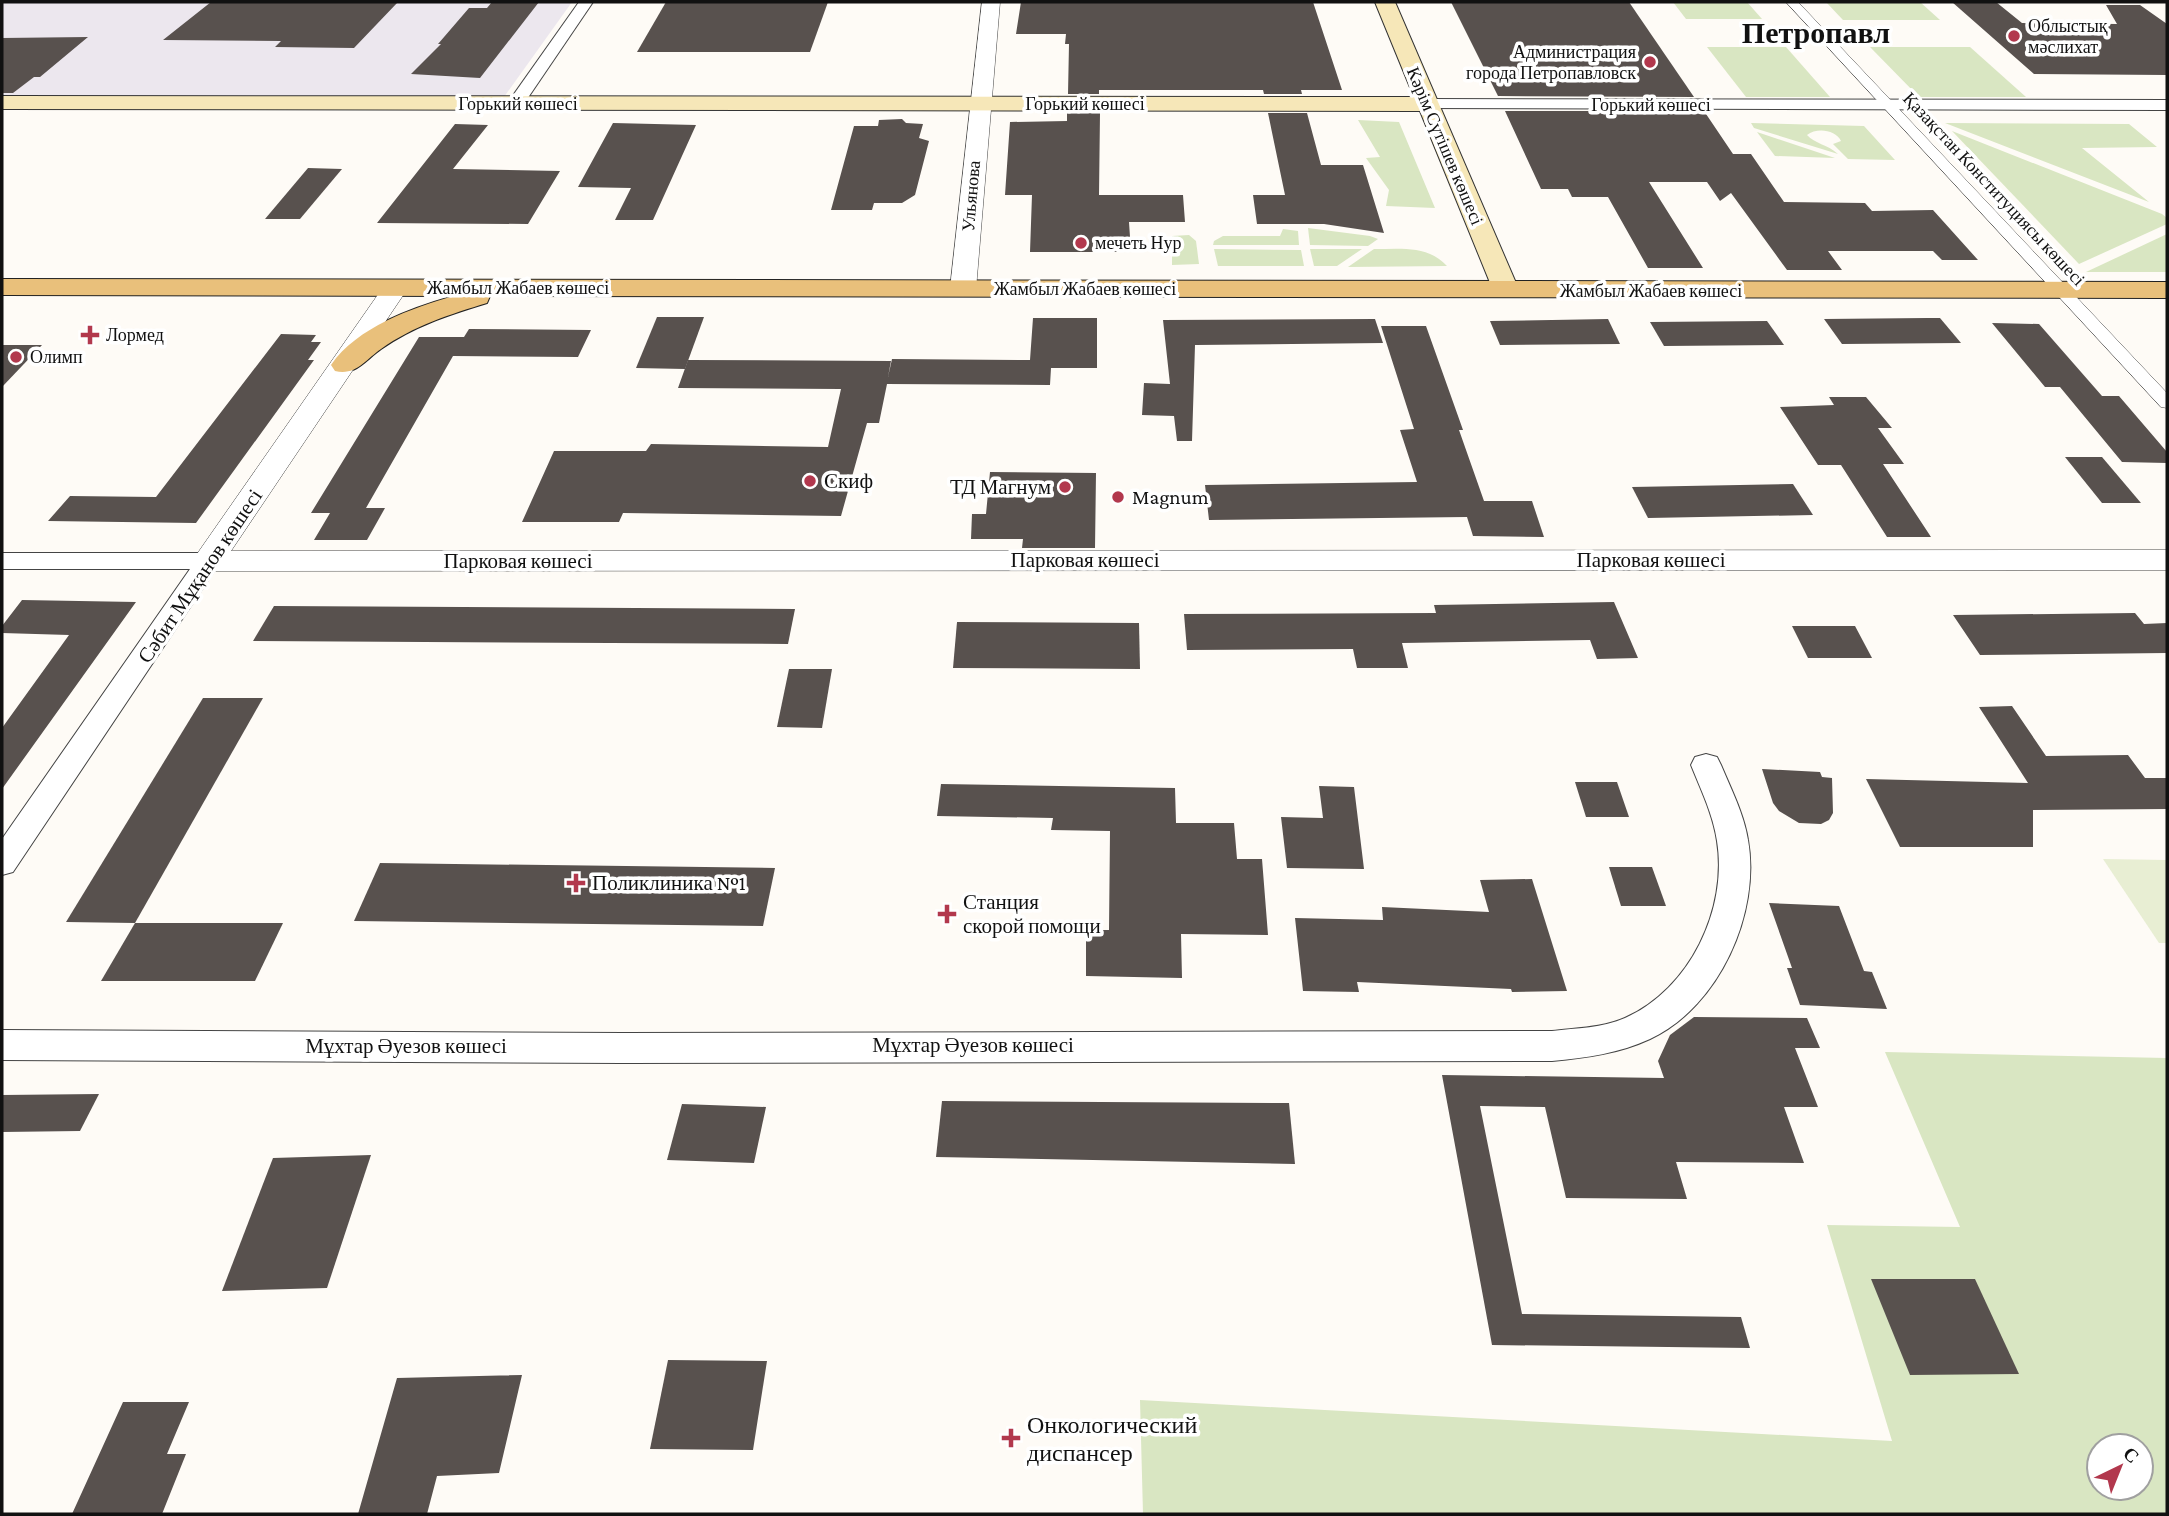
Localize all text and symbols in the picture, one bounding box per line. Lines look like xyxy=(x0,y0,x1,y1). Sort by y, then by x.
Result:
district label: Петропавл xyxy=(1742,16,1890,49)
place label: Облыстық мәслихат xyxy=(2028,16,2108,57)
marker: Облыстық мәслихат xyxy=(2006,28,2022,44)
place label: Администрация города Петропавловск xyxy=(1466,42,1636,83)
marker: Администрация города Петропавловск xyxy=(1642,54,1658,70)
street label: Кәрім Сүтішев көшесі xyxy=(1403,64,1487,228)
street label: Қазақстан Конституциясы көшесі xyxy=(1899,88,2089,290)
street label: Горький көшесі xyxy=(458,94,578,114)
street label: Горький көшесі xyxy=(1025,94,1145,114)
street label: Горький көшесі xyxy=(1591,95,1711,115)
street label: Ульянова xyxy=(958,160,984,232)
place label: мечеть Нур xyxy=(1095,233,1181,253)
marker: мечеть Нур xyxy=(1073,235,1089,251)
street label: Жамбыл Жабаев көшесі xyxy=(427,278,609,298)
street label: Жамбыл Жабаев көшесі xyxy=(994,279,1176,299)
street label: Жамбыл Жабаев көшесі xyxy=(1560,281,1742,301)
marker: Лормед xyxy=(80,325,100,345)
place label: Лормед xyxy=(106,325,164,345)
place label: Олимп xyxy=(30,347,83,367)
marker: Олимп xyxy=(8,349,24,365)
place label: Скиф xyxy=(824,469,873,493)
marker: Скиф xyxy=(802,473,818,489)
place label: ТД Магнум xyxy=(950,475,1051,499)
marker: ТД Магнум xyxy=(1057,479,1073,495)
street label: Сәбит Мұқанов көшесі xyxy=(133,484,267,667)
place label: Magnum xyxy=(1132,485,1209,509)
marker: Magnum xyxy=(1110,489,1126,505)
street label: Парковая көшесі xyxy=(1010,548,1160,572)
street label: Парковая көшесі xyxy=(1576,548,1726,572)
street label: Парковая көшесі xyxy=(443,549,593,573)
place label: Поликлиника №1 xyxy=(592,871,746,895)
marker: Поликлиника №1 xyxy=(566,873,586,893)
place label: Станция скорой помощи xyxy=(963,890,1101,938)
marker: Станция скорой помощи xyxy=(937,904,957,924)
street label: Мұхтар Әуезов көшесі xyxy=(872,1033,1074,1057)
street label: Мұхтар Әуезов көшесі xyxy=(305,1034,507,1058)
place label: Онкологический диспансер xyxy=(1027,1411,1197,1466)
marker: Онкологический диспансер xyxy=(1001,1428,1021,1448)
north arrow xyxy=(2085,1432,2155,1502)
text: С xyxy=(2119,1443,2143,1467)

